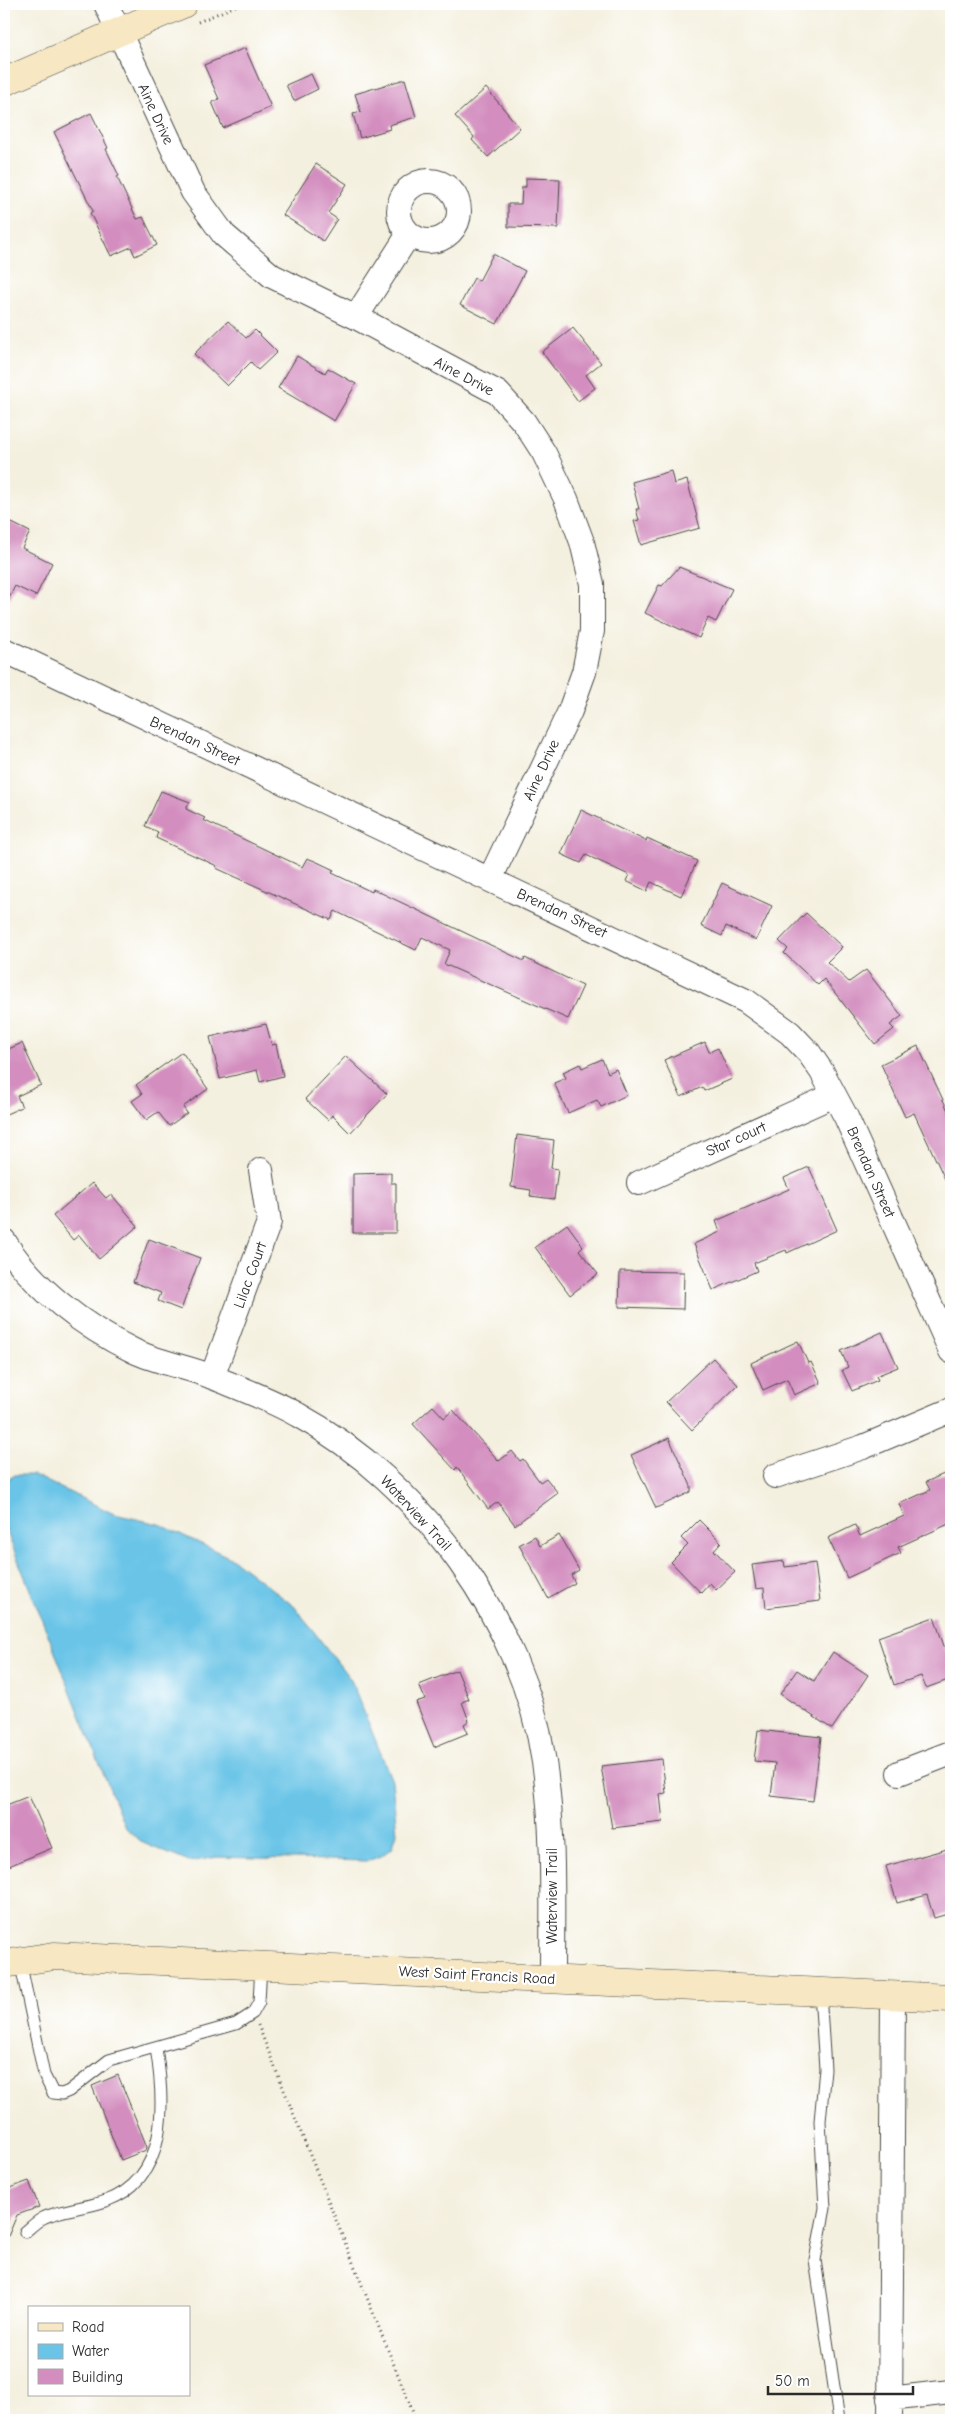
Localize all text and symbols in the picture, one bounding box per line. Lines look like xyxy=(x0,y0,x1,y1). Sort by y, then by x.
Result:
street label: Aine Drive xyxy=(134,81,178,148)
street label: Aine Drive xyxy=(431,353,497,399)
street label: Brendan Street xyxy=(147,712,244,770)
street label: Aine Drive xyxy=(519,736,563,803)
street label: Brendan Street xyxy=(514,884,611,942)
street label: Star court xyxy=(703,1117,770,1160)
street label: Brendan Street xyxy=(843,1124,899,1221)
street label: Lilac Court xyxy=(230,1239,271,1311)
street label: Waterview Trail xyxy=(377,1472,455,1554)
street label: Waterview Trail xyxy=(543,1848,561,1944)
street label: West Saint Francis Road xyxy=(398,1962,556,1988)
legend xyxy=(28,2306,190,2396)
text: Road xyxy=(72,2318,104,2336)
text: Water xyxy=(72,2342,109,2360)
scale bar xyxy=(768,2364,912,2396)
text: Building xyxy=(72,2368,123,2386)
text: 50 m xyxy=(775,2372,810,2390)

